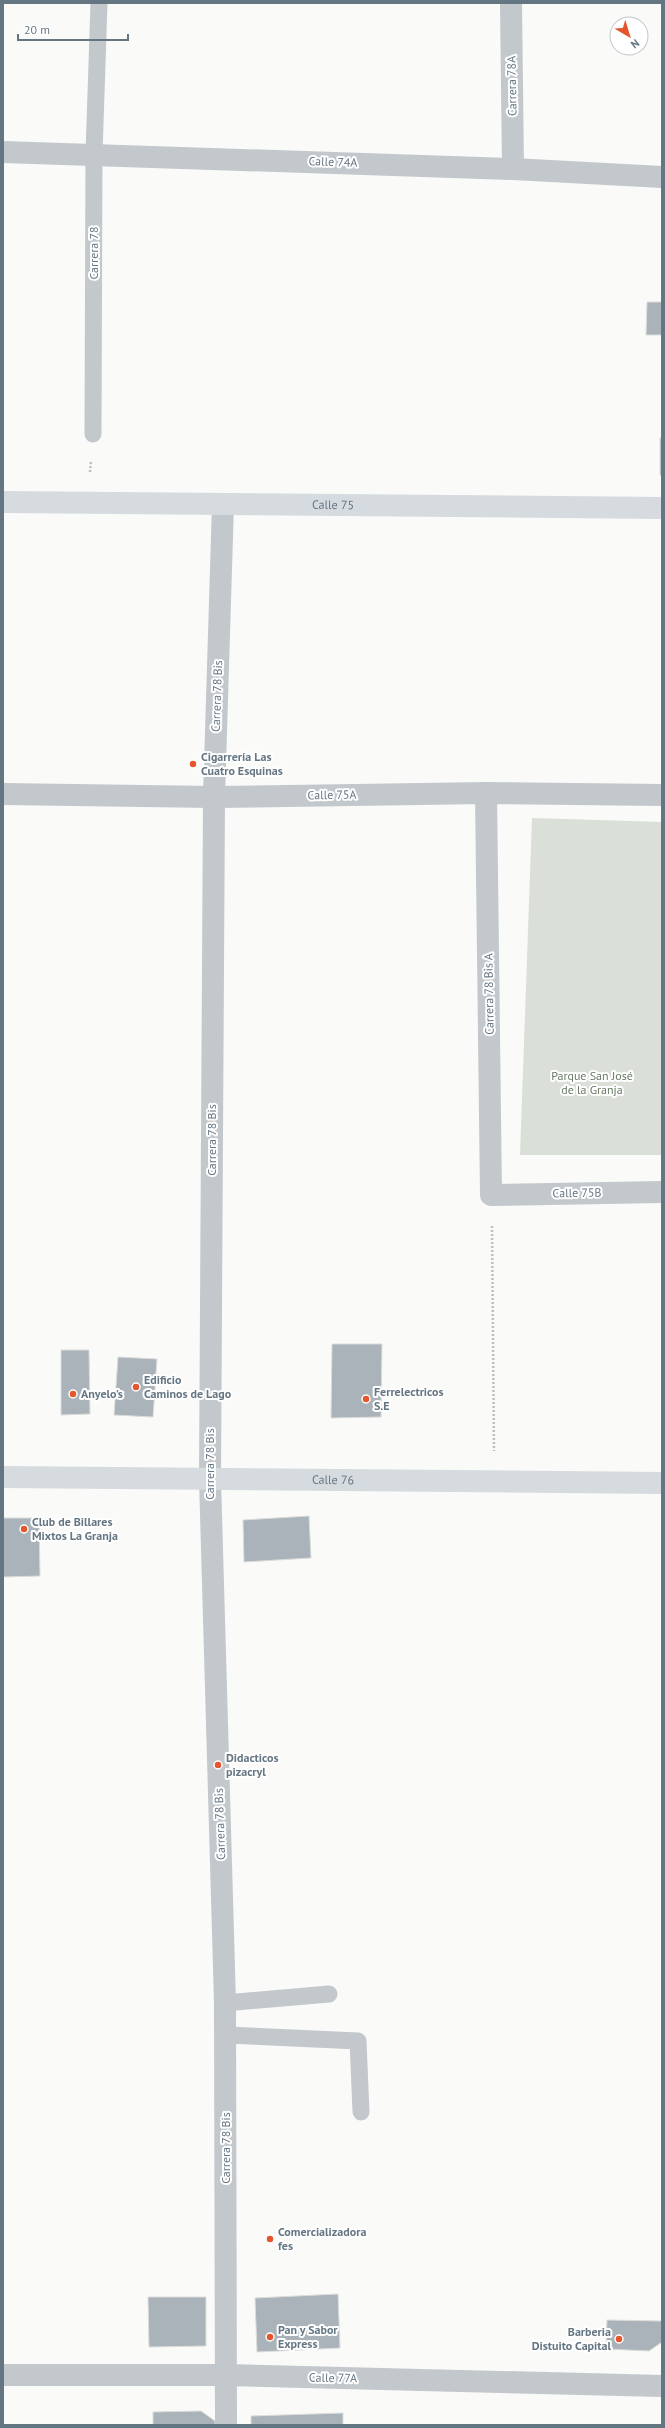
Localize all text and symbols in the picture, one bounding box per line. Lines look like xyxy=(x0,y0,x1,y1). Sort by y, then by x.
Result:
scale bar xyxy=(18,16,128,42)
north arrow xyxy=(609,16,649,56)
text: 20 m xyxy=(24,22,50,37)
text: N xyxy=(628,36,642,52)
street label: Carrera 78A xyxy=(503,56,520,116)
street label: Calle 74A xyxy=(308,153,358,170)
street label: Carrera 78 xyxy=(86,226,101,280)
street label: Calle 75 xyxy=(312,497,354,512)
street label: Carrera 78 Bis xyxy=(208,660,225,732)
place label: Cigarrería Las Cuatro Esquinas xyxy=(201,749,283,778)
marker: Cigarrería Las Cuatro Esquinas xyxy=(188,759,198,769)
street label: Calle 75A xyxy=(307,787,357,802)
street label: Carrera 78 Bis A xyxy=(480,953,497,1035)
park label: Parque San José de la Granja xyxy=(551,1068,633,1097)
street label: Carrera 78 Bis xyxy=(204,1104,219,1176)
street label: Calle 75B xyxy=(552,1185,602,1200)
place label: Edificio Caminos de Lago xyxy=(144,1372,232,1401)
marker: Edificio Caminos de Lago xyxy=(131,1382,141,1392)
place label: Ferrelectricos S.E xyxy=(374,1384,444,1413)
place label: Anyelo's xyxy=(81,1386,123,1401)
marker: Anyelo's xyxy=(68,1389,78,1399)
marker: Ferrelectricos S.E xyxy=(361,1394,371,1404)
street label: Carrera 78 Bis xyxy=(202,1428,217,1500)
street label: Calle 76 xyxy=(312,1472,354,1487)
place label: Club de Billares Mixtos La Granja xyxy=(32,1514,118,1543)
marker: Club de Billares Mixtos La Granja xyxy=(19,1524,29,1534)
place label: Didacticos pizacryl xyxy=(226,1750,279,1779)
marker: Didacticos pizacryl xyxy=(213,1760,223,1770)
street label: Carrera 78 Bis xyxy=(211,1788,228,1860)
street label: Carrera 78 Bis xyxy=(218,2112,233,2184)
place label: Comercializadora fes xyxy=(278,2224,366,2253)
marker: Comercializadora fes xyxy=(265,2234,275,2244)
place label: Pan y Sabor Express xyxy=(278,2322,338,2351)
place label: Barberia Distuito Capital xyxy=(532,2324,611,2353)
marker: Pan y Sabor Express xyxy=(265,2332,275,2342)
marker: Barberia Distuito Capital xyxy=(614,2334,624,2344)
street label: Calle 77A xyxy=(309,2370,357,2385)

